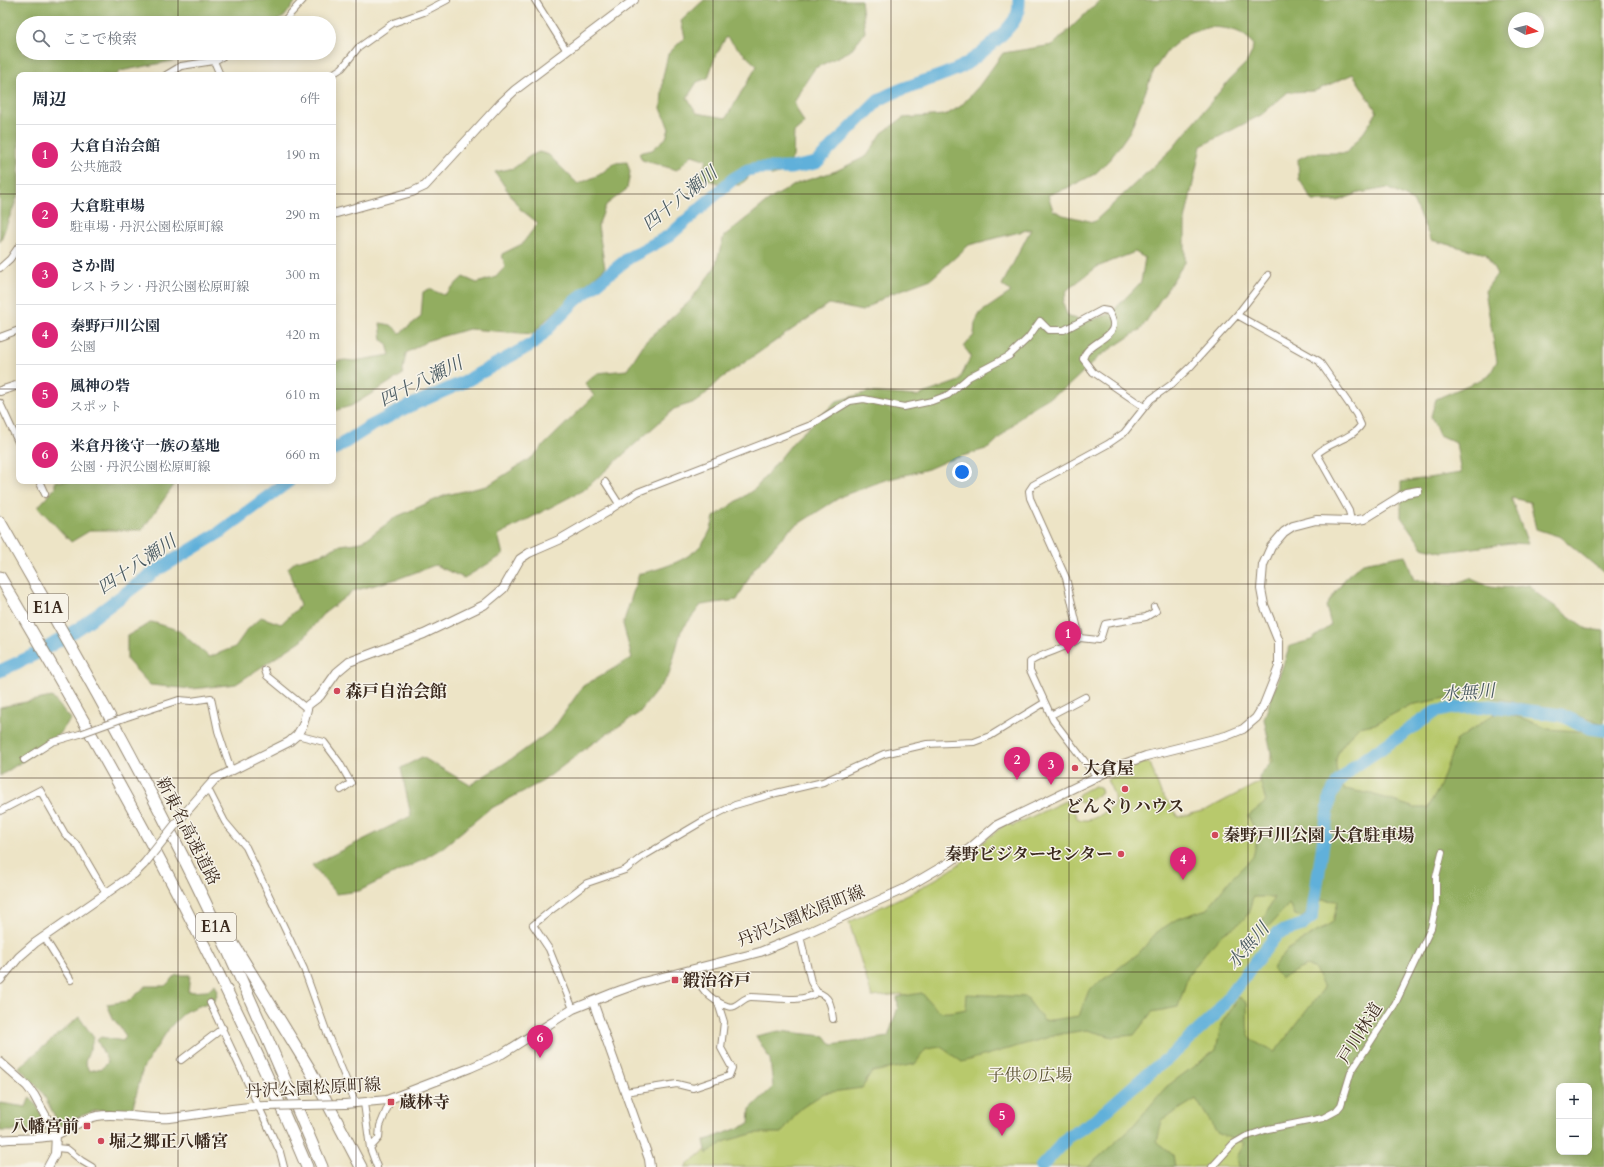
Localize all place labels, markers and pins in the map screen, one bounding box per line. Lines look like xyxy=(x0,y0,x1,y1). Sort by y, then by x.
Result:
pin: 1 xyxy=(1055,621,1081,654)
place label: 森戸自治会館 xyxy=(345,680,447,703)
marker: 森戸自治会館 xyxy=(332,686,342,696)
pin: 2 xyxy=(1004,747,1030,780)
pin: 3 xyxy=(1038,752,1064,785)
place label: 大倉屋 xyxy=(1083,757,1134,780)
marker: 大倉屋 xyxy=(1070,763,1080,773)
marker: どんぐりハウス xyxy=(1120,784,1130,794)
place label: どんぐりハウス xyxy=(1066,795,1184,818)
place label: 秦野戸川公園 大倉駐車場 xyxy=(1223,824,1415,847)
marker: 秦野戸川公園 大倉駐車場 xyxy=(1210,830,1220,840)
place label: 秦野ビジターセンター xyxy=(945,843,1113,866)
pin: 4 xyxy=(1170,847,1196,880)
marker: 秦野ビジターセンター xyxy=(1116,849,1126,859)
place label: 鍛治谷戸 xyxy=(682,969,751,992)
marker: 鍛治谷戸 xyxy=(670,975,680,985)
pin: 6 xyxy=(527,1025,553,1058)
place label: 蔵林寺 xyxy=(399,1091,450,1114)
marker: 蔵林寺 xyxy=(386,1097,396,1107)
pin: 5 xyxy=(989,1103,1015,1136)
place label: 八幡宮前 xyxy=(11,1115,79,1138)
marker: 八幡宮前 xyxy=(82,1121,92,1131)
place label: 堀之郷正八幡宮 xyxy=(109,1130,228,1153)
marker: 堀之郷正八幡宮 xyxy=(96,1136,106,1146)

